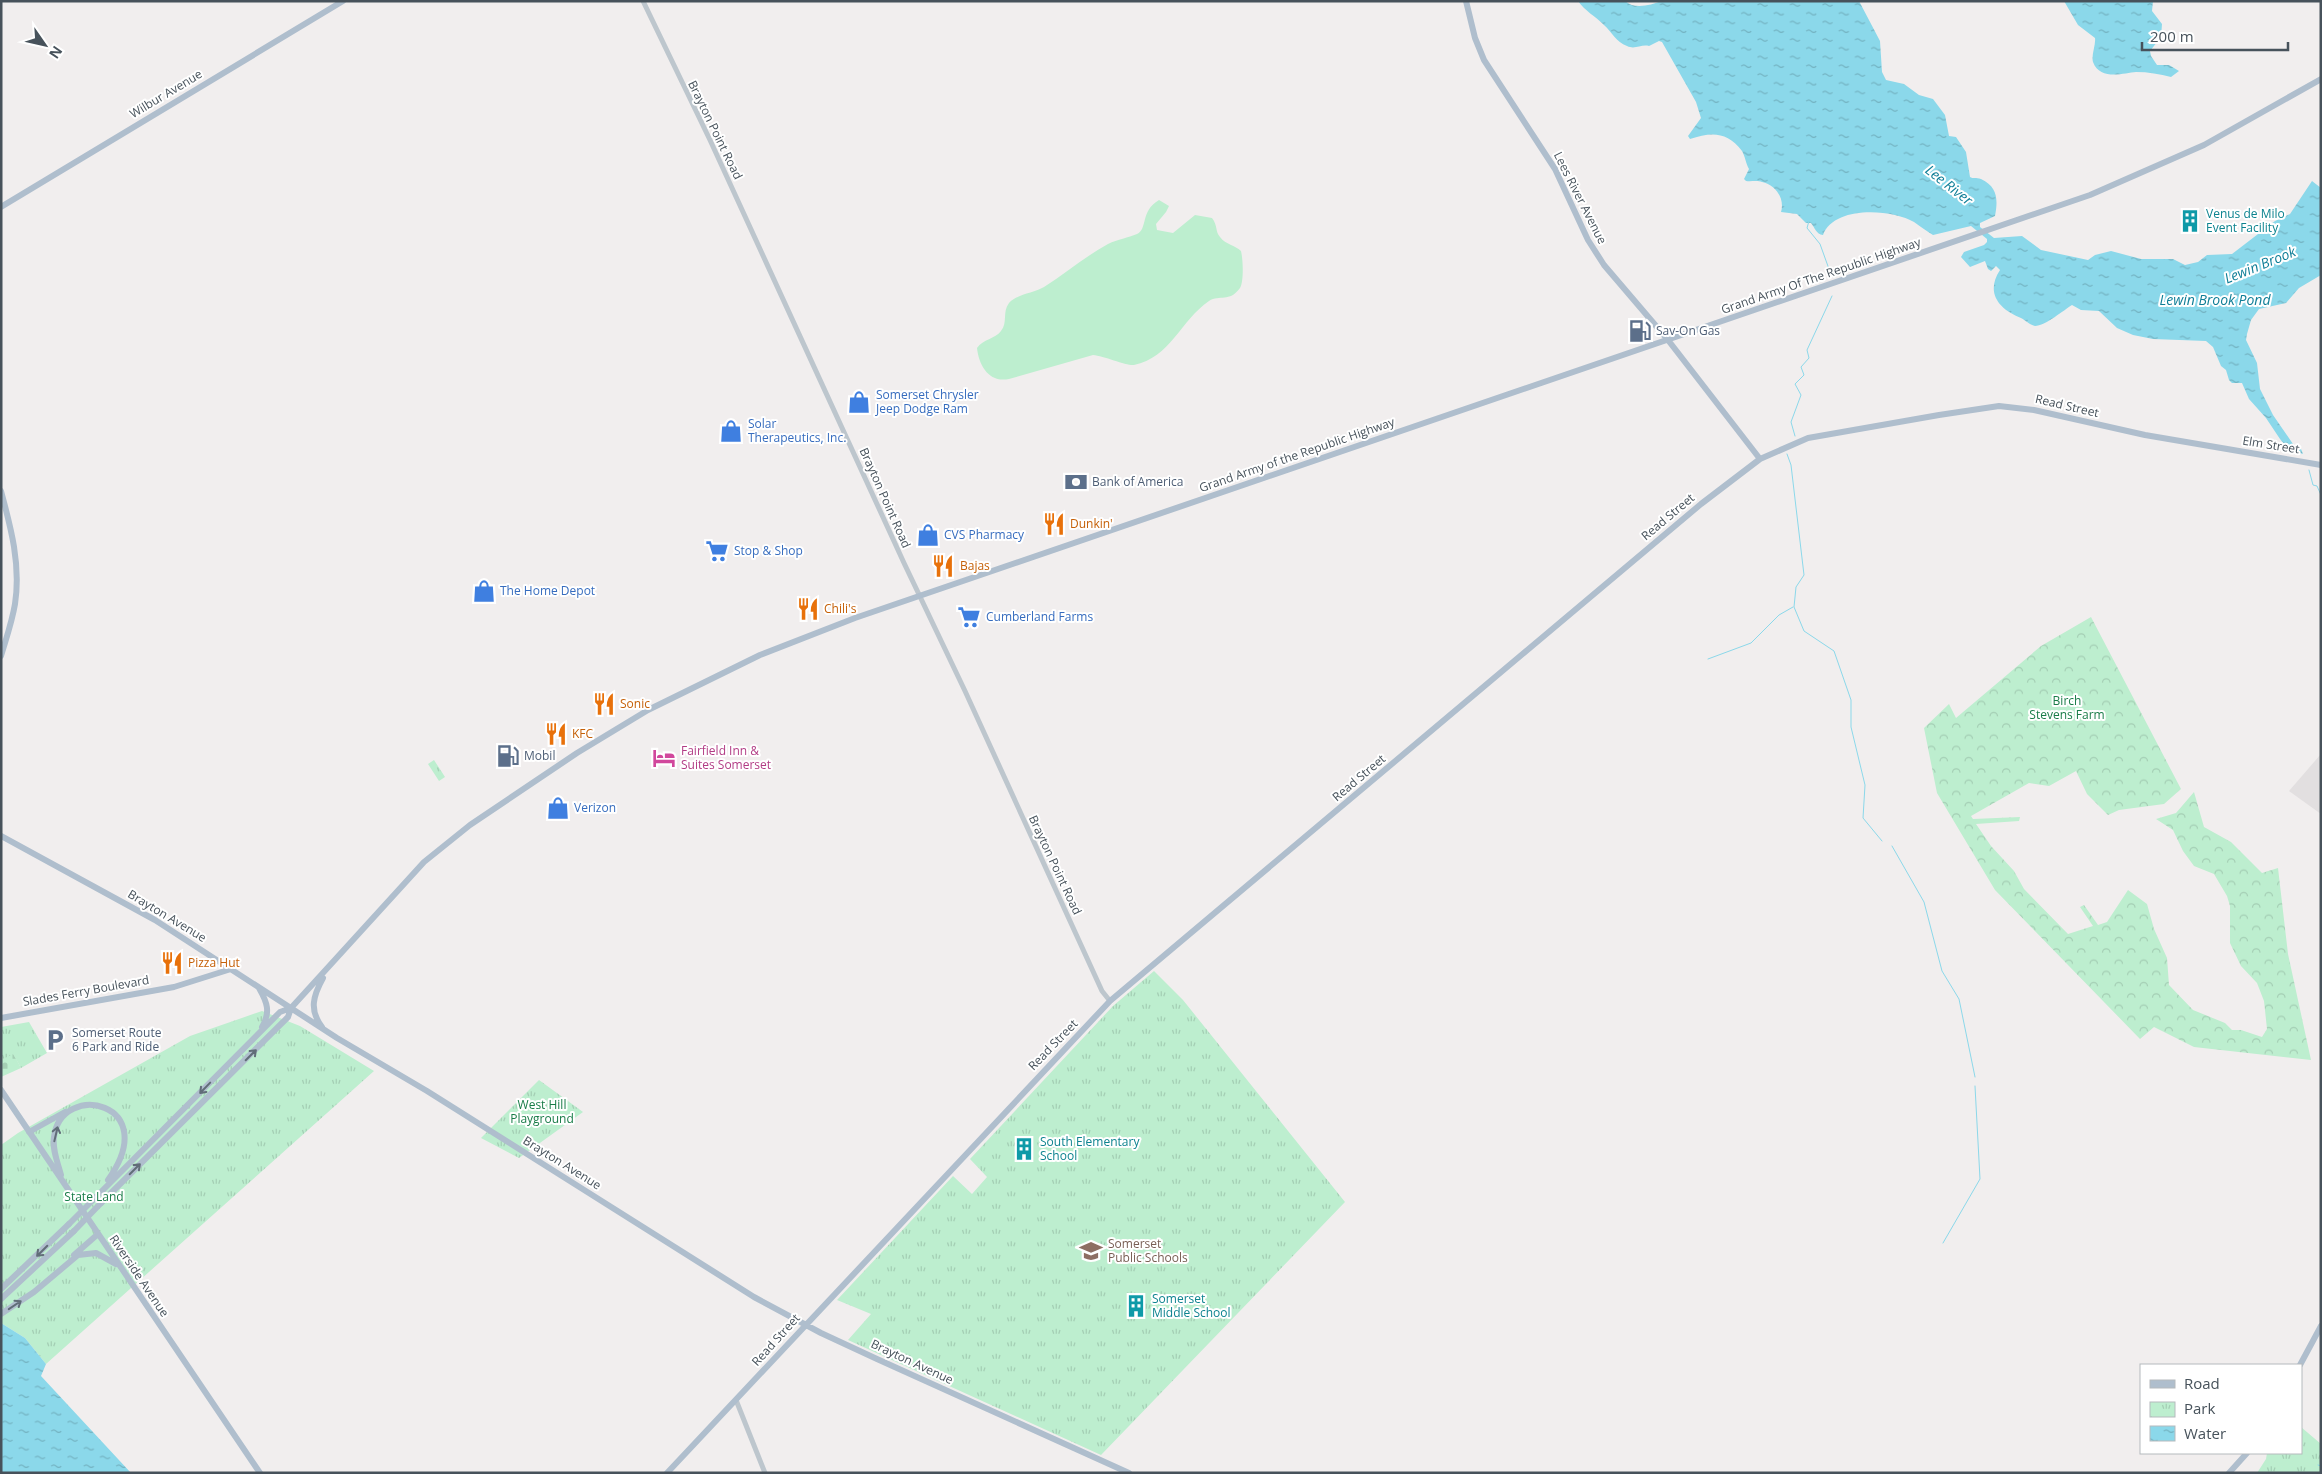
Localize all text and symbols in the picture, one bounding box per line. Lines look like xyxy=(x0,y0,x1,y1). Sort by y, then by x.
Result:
north arrow xyxy=(20,20,70,70)
scale bar xyxy=(2142,20,2288,52)
text: 200 m xyxy=(2150,26,2194,46)
text: N xyxy=(45,43,67,63)
street label: Wilbur Avenue xyxy=(126,65,205,122)
street label: Brayton Point Road xyxy=(684,77,747,182)
street label: Lees River Avenue xyxy=(1550,149,1611,247)
water label: Lee River xyxy=(1922,160,1977,209)
place label: Venus de Milo Event Facility xyxy=(2206,205,2285,236)
building icon: Venus de Milo Event Facility xyxy=(2177,208,2203,234)
street label: Grand Army Of The Republic Highway xyxy=(1719,233,1924,318)
water label: Lewin Brook xyxy=(2221,241,2299,287)
water label: Lewin Brook Pond xyxy=(2159,290,2271,309)
fuel station icon: Sav-On Gas xyxy=(1627,318,1653,344)
place label: Sav-On Gas xyxy=(1656,322,1720,339)
place label: Somerset Chrysler Jeep Dodge Ram xyxy=(875,386,979,417)
shop icon: Somerset Chrysler Jeep Dodge Ram xyxy=(846,389,872,415)
street label: Read Street xyxy=(2034,390,2101,421)
street label: Grand Army of the Republic Highway xyxy=(1197,413,1398,496)
place label: Solar Therapeutics, Inc. xyxy=(748,415,846,446)
shop icon: Solar Therapeutics, Inc. xyxy=(718,418,744,444)
street label: Elm Street xyxy=(2241,432,2301,457)
street label: Brayton Point Road xyxy=(856,445,915,551)
bank icon: Bank of America xyxy=(1063,469,1089,495)
place label: Bank of America xyxy=(1092,473,1183,490)
street label: Read Street xyxy=(1637,489,1698,544)
restaurant icon: Dunkin' xyxy=(1041,511,1067,537)
place label: Dunkin' xyxy=(1070,515,1113,532)
shop icon: CVS Pharmacy xyxy=(915,522,941,548)
place label: CVS Pharmacy xyxy=(944,526,1025,543)
supermarket icon: Stop & Shop xyxy=(704,538,730,564)
place label: Stop & Shop xyxy=(734,542,803,559)
restaurant icon: Bajas xyxy=(930,553,956,579)
place label: Bajas xyxy=(960,557,990,574)
shop icon: The Home Depot xyxy=(471,578,497,604)
place label: The Home Depot xyxy=(500,582,595,599)
restaurant icon: Chili's xyxy=(795,596,821,622)
place label: Chili's xyxy=(824,600,857,617)
supermarket icon: Cumberland Farms xyxy=(956,604,982,630)
place label: Cumberland Farms xyxy=(986,608,1093,625)
restaurant icon: Sonic xyxy=(591,691,617,717)
park label: Birch Stevens Farm xyxy=(2029,692,2105,723)
place label: Sonic xyxy=(620,695,650,712)
restaurant icon: KFC xyxy=(543,721,569,747)
place label: KFC xyxy=(572,725,594,742)
place label: Fairfield Inn & Suites Somerset xyxy=(681,742,771,773)
fuel station icon: Mobil xyxy=(495,743,521,769)
hotel icon: Fairfield Inn & Suites Somerset xyxy=(651,745,677,771)
place label: Mobil xyxy=(524,747,555,764)
street label: Read Street xyxy=(1328,750,1389,805)
shop icon: Verizon xyxy=(545,795,571,821)
place label: Verizon xyxy=(574,799,616,816)
street label: Brayton Point Road xyxy=(1025,812,1086,917)
street label: Brayton Avenue xyxy=(125,885,210,946)
restaurant icon: Pizza Hut xyxy=(159,950,185,976)
place label: Pizza Hut xyxy=(188,954,240,971)
street label: Slades Ferry Boulevard xyxy=(21,971,150,1010)
street label: Read Street xyxy=(1024,1015,1081,1074)
place label: Somerset Route 6 Park and Ride xyxy=(72,1024,162,1055)
parking icon: Somerset Route 6 Park and Ride xyxy=(42,1027,68,1053)
one-way arrow xyxy=(245,1049,257,1061)
one-way arrow xyxy=(199,1082,211,1094)
park label: West Hill Playground xyxy=(510,1096,574,1127)
one-way arrow xyxy=(52,1126,61,1142)
street label: Brayton Avenue xyxy=(520,1132,605,1194)
place label: South Elementary School xyxy=(1040,1133,1140,1164)
building icon: South Elementary School xyxy=(1011,1136,1037,1162)
one-way arrow xyxy=(129,1163,141,1175)
park label: State Land xyxy=(64,1188,124,1205)
street label: Riverside Avenue xyxy=(106,1231,173,1320)
place label: Somerset Public Schools xyxy=(1108,1235,1188,1266)
school or university icon: Somerset Public Schools xyxy=(1078,1238,1104,1264)
one-way arrow xyxy=(36,1245,48,1257)
place label: Somerset Middle School xyxy=(1152,1290,1231,1321)
building icon: Somerset Middle School xyxy=(1123,1293,1149,1319)
one-way arrow xyxy=(8,1299,22,1309)
street label: Read Street xyxy=(748,1310,804,1369)
street label: Brayton Avenue xyxy=(868,1335,956,1388)
legend xyxy=(2140,1364,2302,1454)
text: Road xyxy=(2184,1373,2220,1393)
text: Park xyxy=(2184,1398,2215,1418)
text: Water xyxy=(2184,1423,2226,1443)

